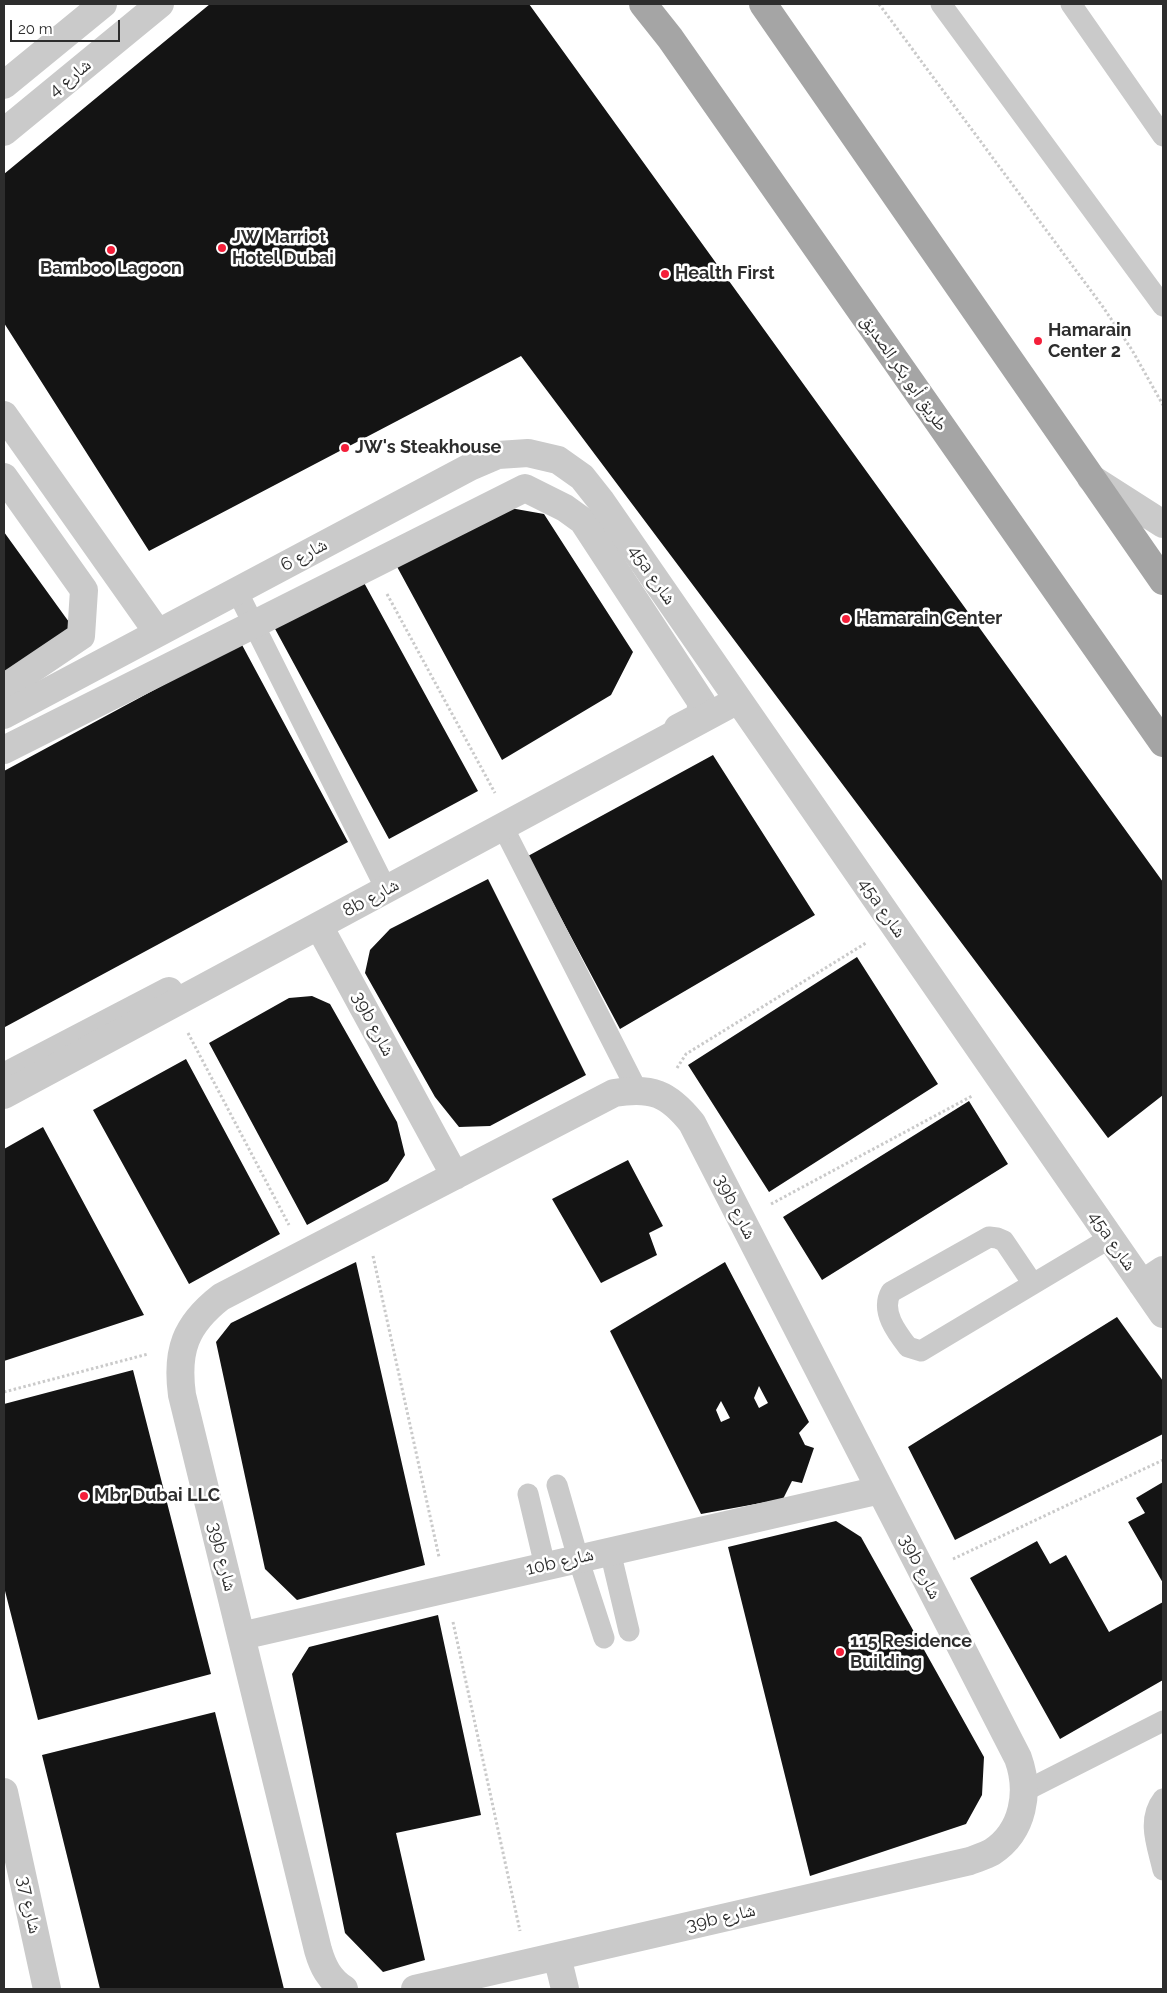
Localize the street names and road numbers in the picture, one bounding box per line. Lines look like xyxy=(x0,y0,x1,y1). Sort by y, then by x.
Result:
street label: شارع 4 xyxy=(44,54,96,102)
street label: طريق أبو بكر الصديق xyxy=(856,311,952,435)
street label: شارع 6 xyxy=(277,534,331,576)
street label: 45a شارع xyxy=(624,541,680,609)
street label: 8b شارع xyxy=(339,874,403,922)
street label: 45a شارع xyxy=(854,874,910,942)
street label: 39b شارع xyxy=(347,988,399,1060)
street label: 39b شارع xyxy=(709,1171,761,1243)
street label: 45a شارع xyxy=(1084,1207,1140,1275)
street label: 39b شارع xyxy=(203,1520,241,1594)
street label: 39b شارع xyxy=(894,1531,946,1603)
street label: 10b شارع xyxy=(524,1544,596,1580)
street label: شارع 37 xyxy=(12,1874,46,1936)
street label: 39b شارع xyxy=(684,1900,758,1936)

